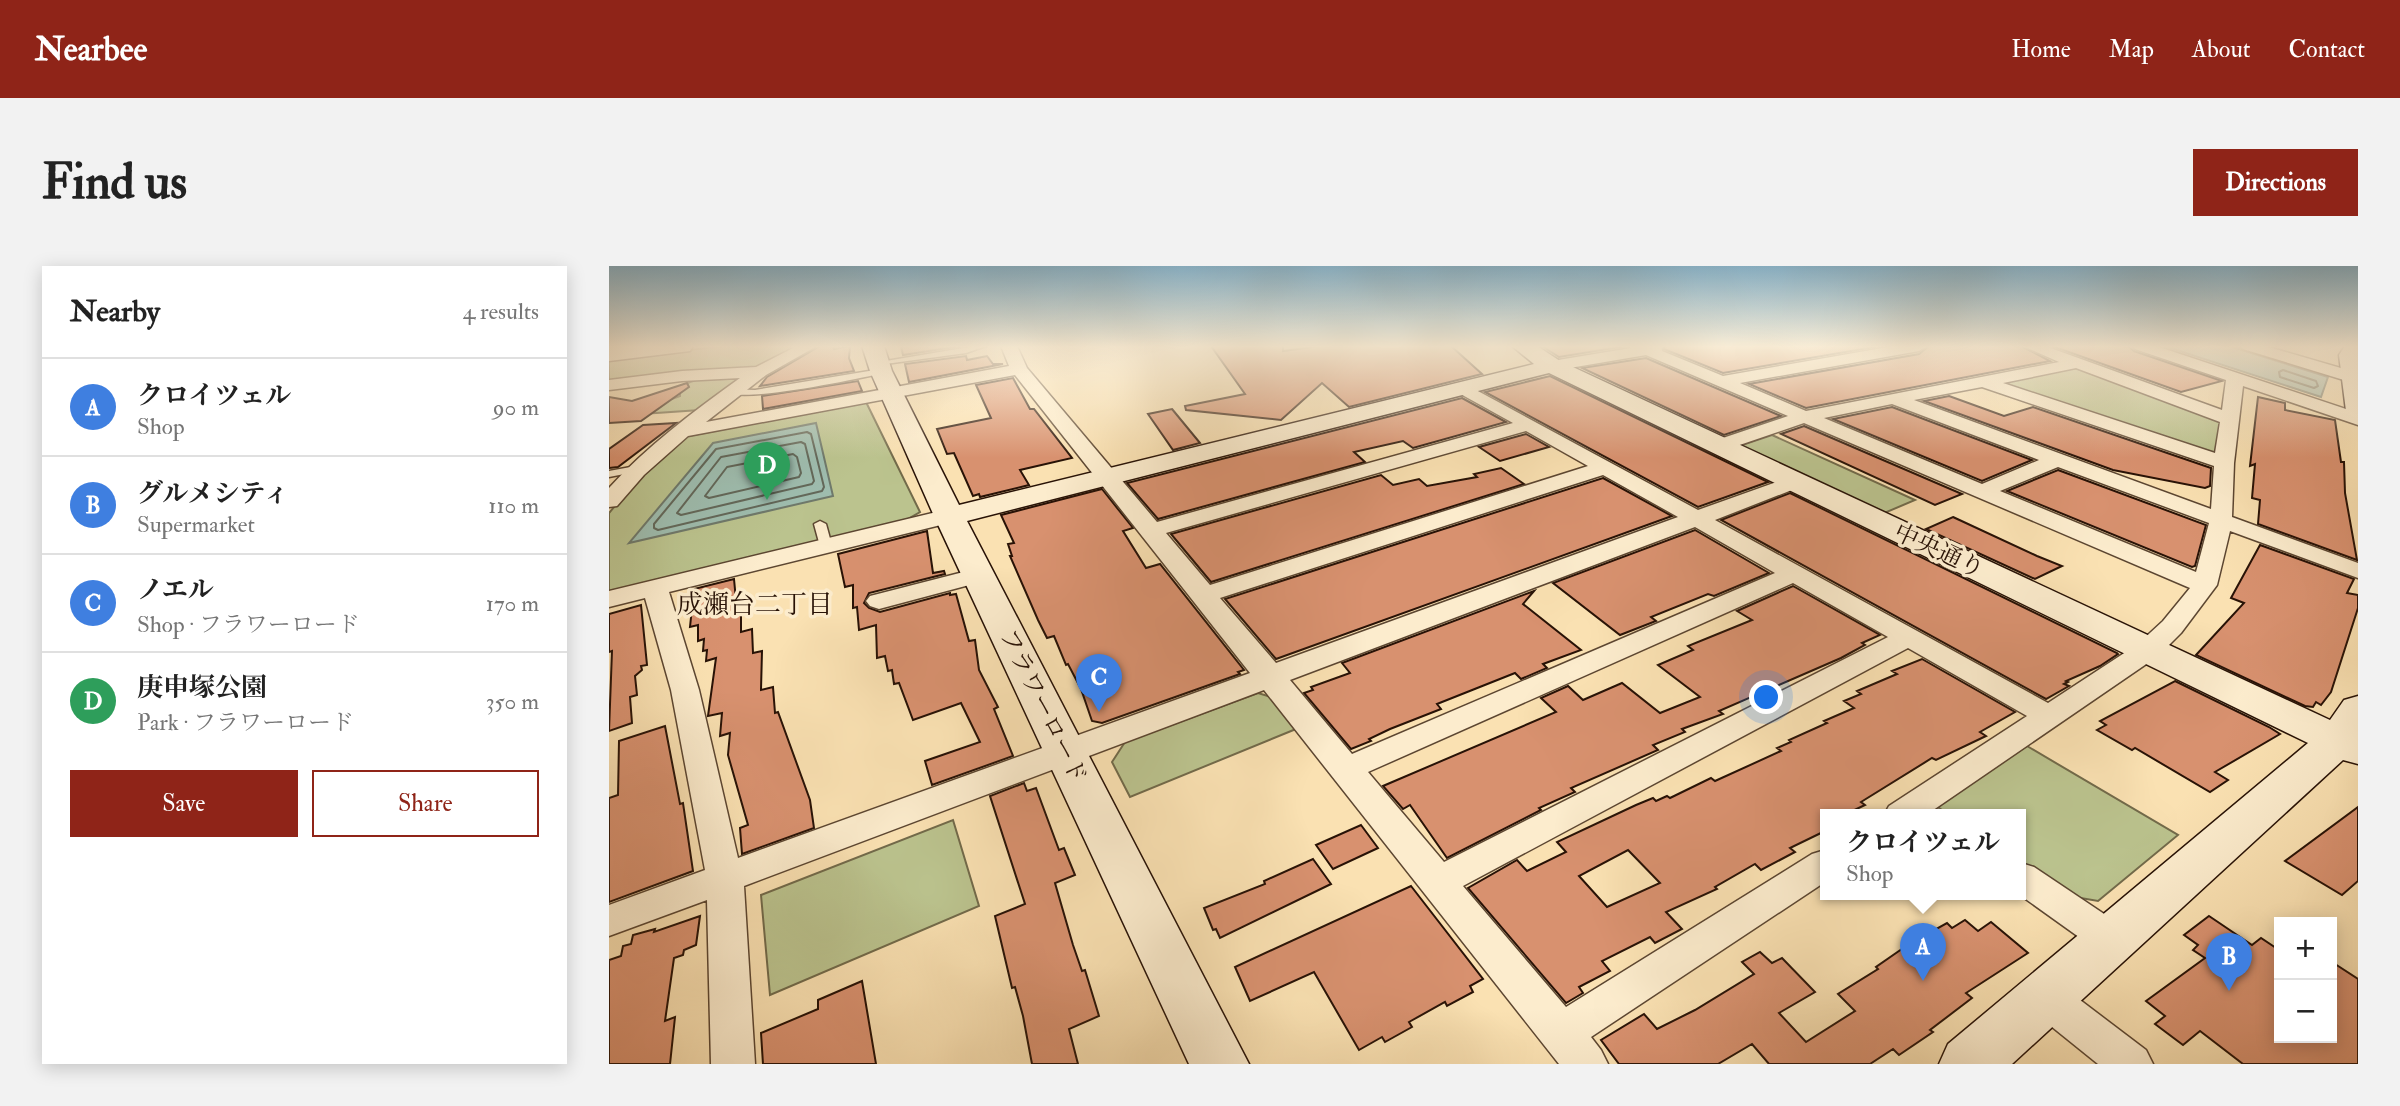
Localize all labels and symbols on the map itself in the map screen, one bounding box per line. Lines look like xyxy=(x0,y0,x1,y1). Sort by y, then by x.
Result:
pin: D xyxy=(744,442,790,500)
street label: 中央通り xyxy=(1889,517,1989,585)
district label: 成瀬台二丁目 xyxy=(677,589,833,621)
street label: フラワーロード xyxy=(992,624,1094,788)
pin: C xyxy=(1076,654,1122,712)
your location xyxy=(1749,680,1783,714)
pin: A xyxy=(1900,923,1946,981)
pin: B xyxy=(2206,933,2252,991)

